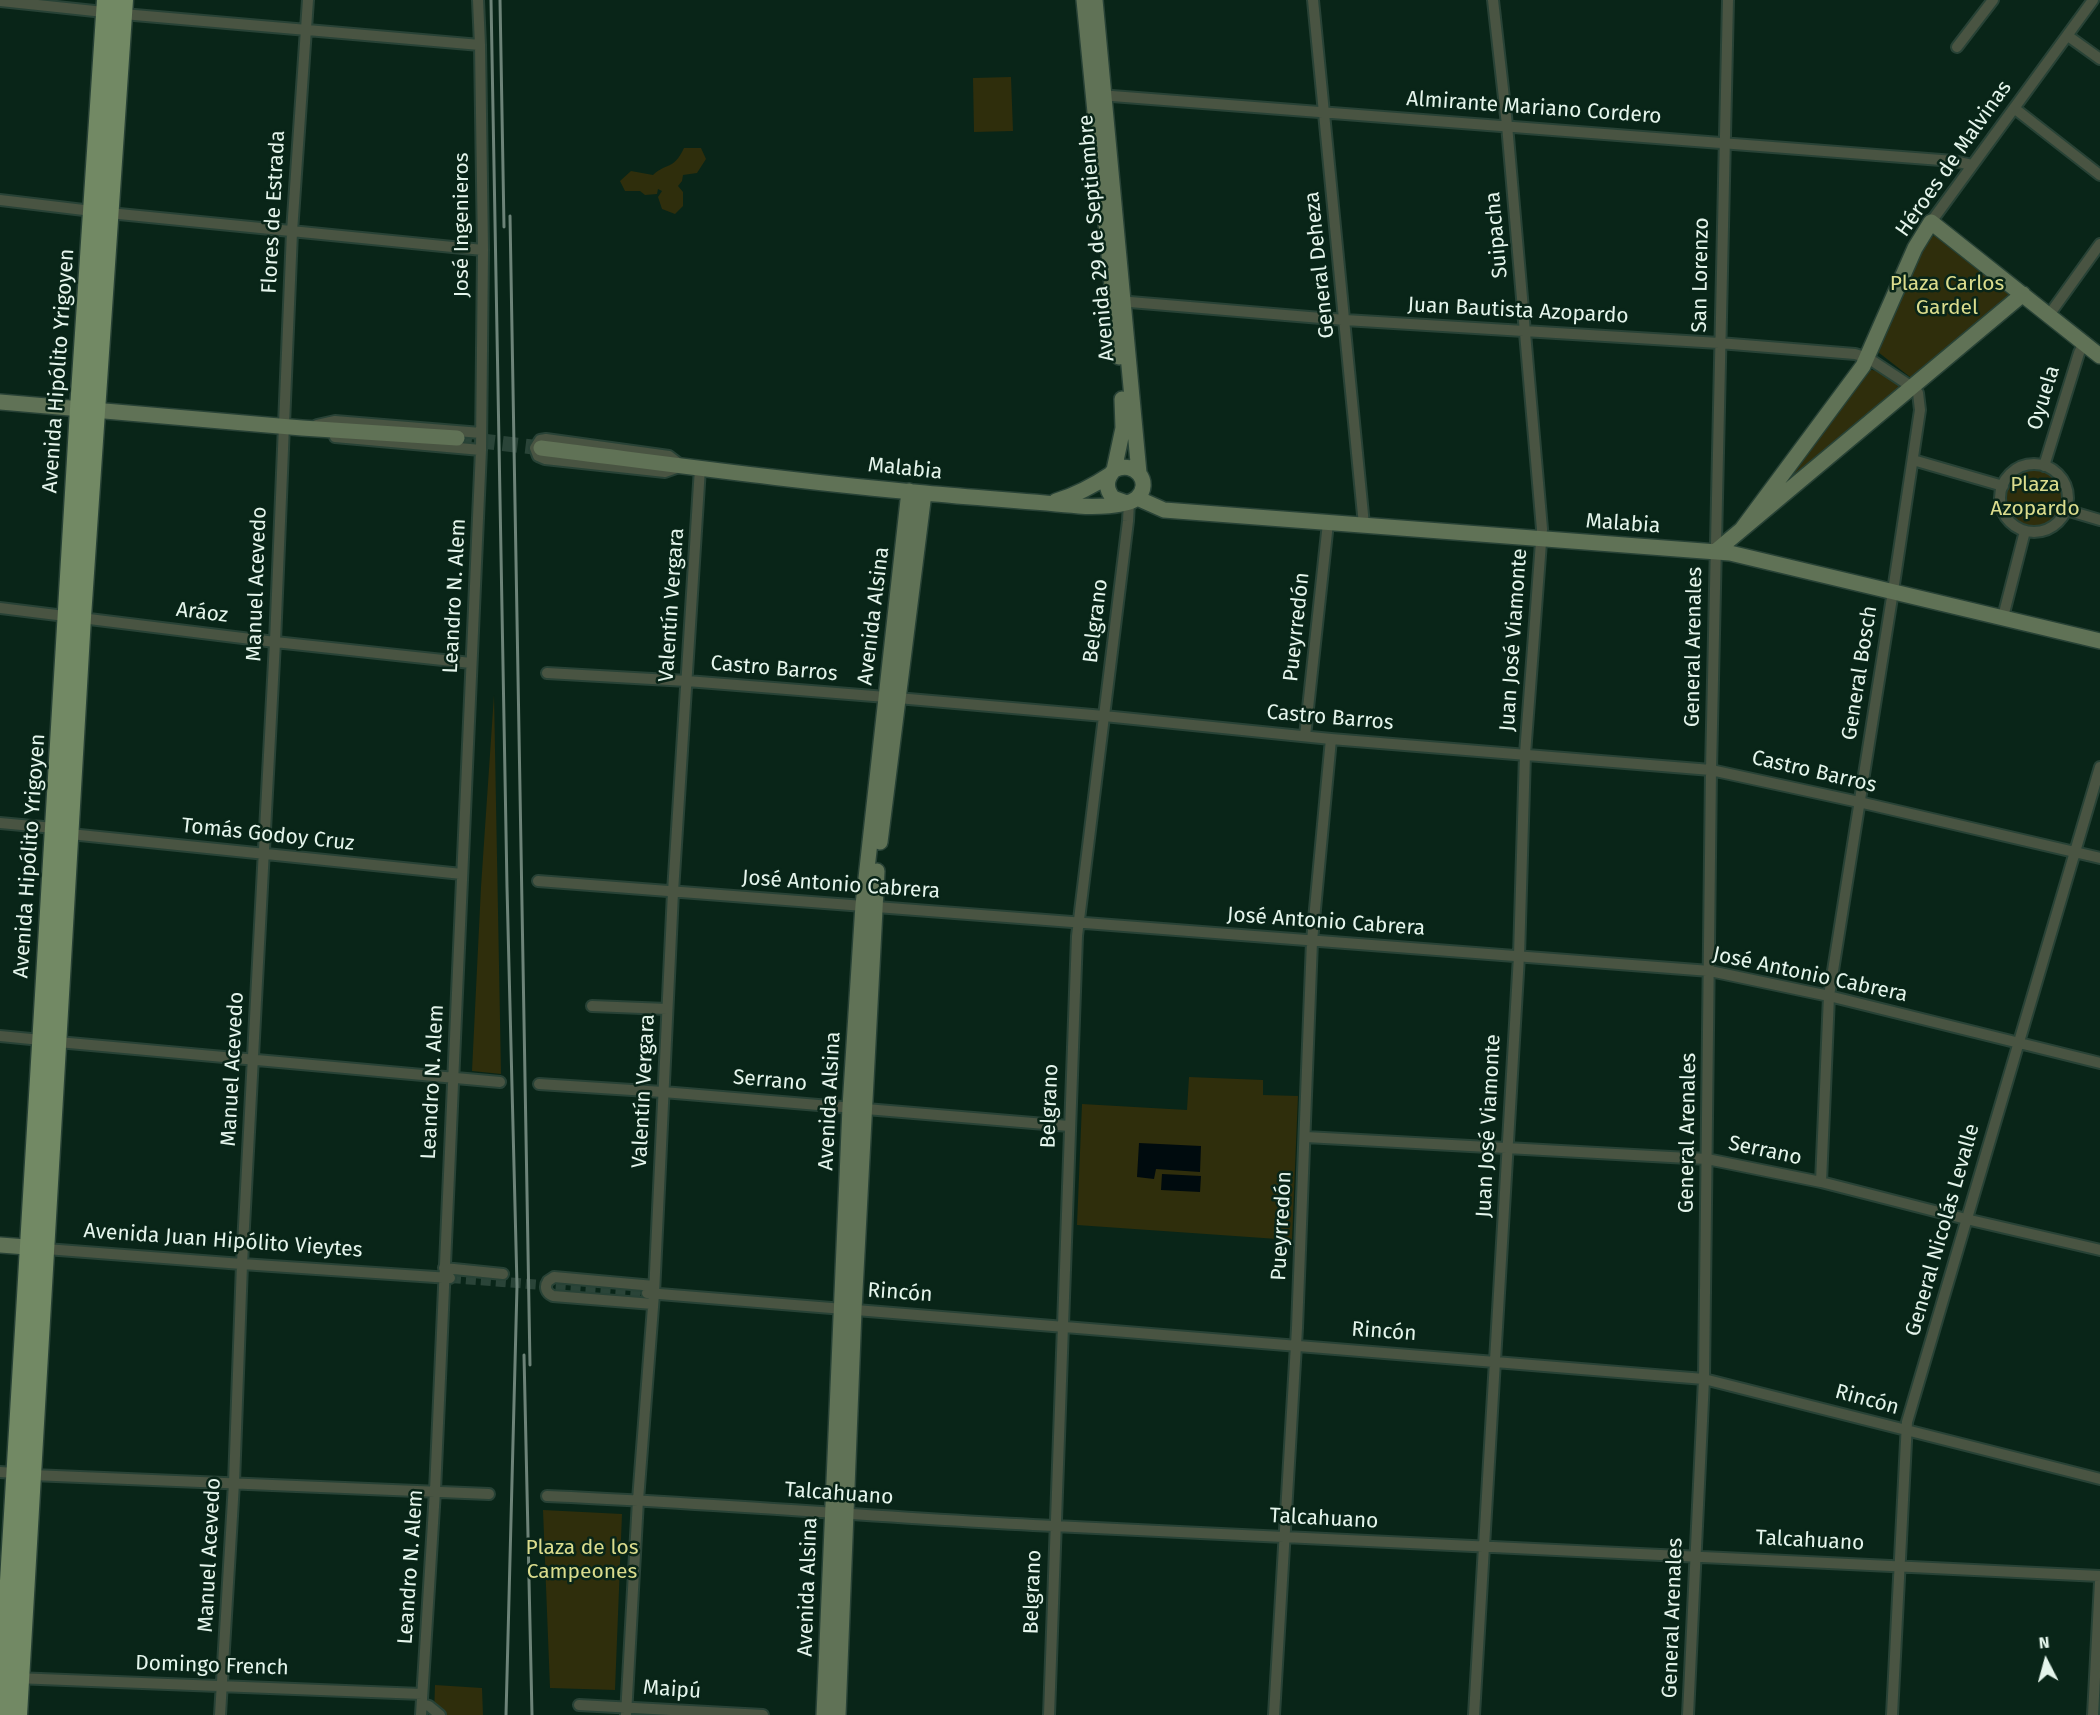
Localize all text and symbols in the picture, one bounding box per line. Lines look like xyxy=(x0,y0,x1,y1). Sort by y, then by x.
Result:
street label: Héroes de Malvinas xyxy=(1891,76,2017,242)
street label: Almirante Mariano Cordero xyxy=(1406,87,1662,129)
street label: Avenida 29 de Septiembre xyxy=(1074,114,1120,362)
street label: Flores de Estrada xyxy=(257,130,291,294)
street label: José Ingenieros xyxy=(449,152,475,298)
street label: General Deheza xyxy=(1300,190,1340,340)
street label: Suipacha xyxy=(1481,191,1513,279)
street label: San Lorenzo xyxy=(1687,217,1715,333)
street label: Avenida Hipólito Yrigoyen xyxy=(38,248,80,494)
park label: Plaza Carlos Gardel xyxy=(1890,271,2004,321)
street label: Juan Bautista Azopardo xyxy=(1407,293,1629,329)
street label: Oyuela xyxy=(2022,363,2066,433)
street label: Malabia xyxy=(866,453,944,485)
park label: Plaza Azopardo xyxy=(1990,472,2080,522)
street label: Manuel Acevedo xyxy=(242,506,272,662)
street label: Malabia xyxy=(1585,509,1661,539)
street label: Leandro N. Alem xyxy=(438,518,472,674)
street label: Valentín Vergara xyxy=(654,527,690,683)
street label: Avenida Alsina xyxy=(853,545,895,687)
street label: Juan José Viamonte xyxy=(1495,547,1533,733)
street label: General Arenales xyxy=(1680,567,1708,727)
street label: Pueyrredón xyxy=(1279,571,1315,683)
street label: Belgrano xyxy=(1078,577,1114,665)
street label: Aráoz xyxy=(175,597,229,629)
street label: General Bosch xyxy=(1837,604,1883,742)
street label: Castro Barros xyxy=(709,651,839,687)
street label: Castro Barros xyxy=(1265,700,1395,736)
street label: Avenida Hipólito Yrigoyen xyxy=(9,733,51,979)
street label: Castro Barros xyxy=(1749,745,1879,799)
street label: Tomás Godoy Cruz xyxy=(180,813,356,857)
street label: José Antonio Cabrera xyxy=(741,866,941,904)
street label: José Antonio Cabrera xyxy=(1226,903,1426,941)
street label: José Antonio Cabrera xyxy=(1710,942,1910,1008)
street label: Manuel Acevedo xyxy=(216,991,250,1147)
street label: Leandro N. Alem xyxy=(416,1004,450,1160)
street label: Valentín Vergara xyxy=(627,1013,661,1169)
street label: Avenida Alsina xyxy=(814,1031,846,1171)
street label: Juan José Viamonte xyxy=(1472,1034,1506,1218)
street label: General Arenales xyxy=(1674,1053,1702,1213)
street label: Belgrano xyxy=(1036,1063,1064,1149)
street label: Serrano xyxy=(732,1065,808,1097)
street label: General Nicolás Levalle xyxy=(1901,1121,1985,1339)
street label: Serrano xyxy=(1726,1131,1804,1171)
street label: Pueyrredón xyxy=(1267,1171,1297,1281)
street label: Avenida Juan Hipólito Vieytes xyxy=(83,1219,363,1263)
street label: Rincón xyxy=(867,1278,933,1308)
street label: Rincón xyxy=(1351,1317,1417,1347)
street label: Rincón xyxy=(1832,1379,1902,1421)
street label: Manuel Acevedo xyxy=(193,1477,227,1633)
street label: Talcahuano xyxy=(784,1478,894,1510)
street label: Leandro N. Alem xyxy=(393,1489,429,1645)
street label: Talcahuano xyxy=(1269,1504,1379,1534)
street label: Avenida Alsina xyxy=(793,1517,823,1657)
street label: Talcahuano xyxy=(1755,1526,1865,1556)
park label: Plaza de los Campeones xyxy=(525,1535,639,1585)
street label: General Arenales xyxy=(1658,1537,1688,1699)
street label: Belgrano xyxy=(1019,1549,1047,1635)
north arrow xyxy=(2016,1631,2076,1691)
text: N xyxy=(2038,1633,2050,1653)
street label: Domingo French xyxy=(135,1651,289,1681)
street label: Maipú xyxy=(642,1675,702,1705)

